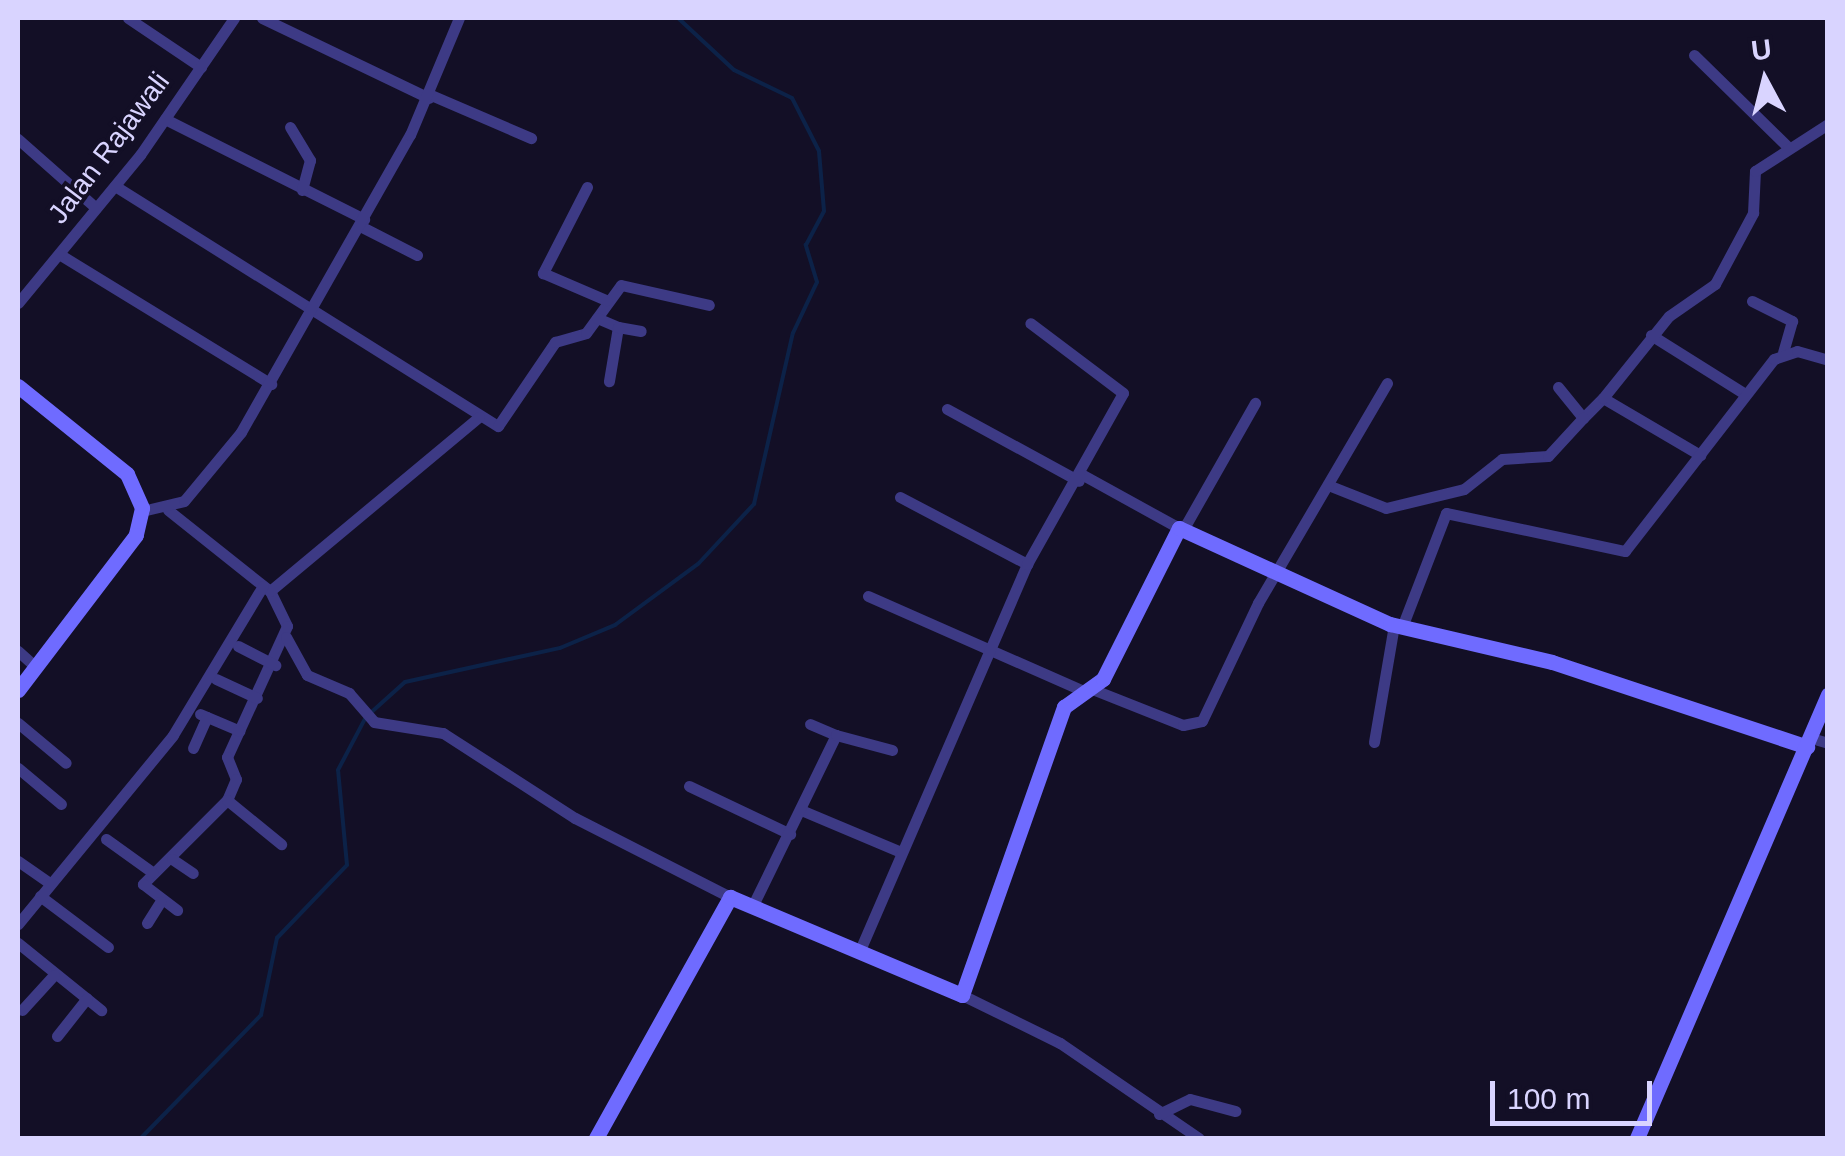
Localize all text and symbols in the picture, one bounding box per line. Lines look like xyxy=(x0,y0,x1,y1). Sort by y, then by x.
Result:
north arrow xyxy=(1715,30,1815,130)
text: U xyxy=(1749,33,1773,66)
street label: Jalan Rajawali xyxy=(41,66,177,230)
scale bar xyxy=(1495,1061,1658,1123)
text: 100 m xyxy=(1507,1082,1590,1115)

